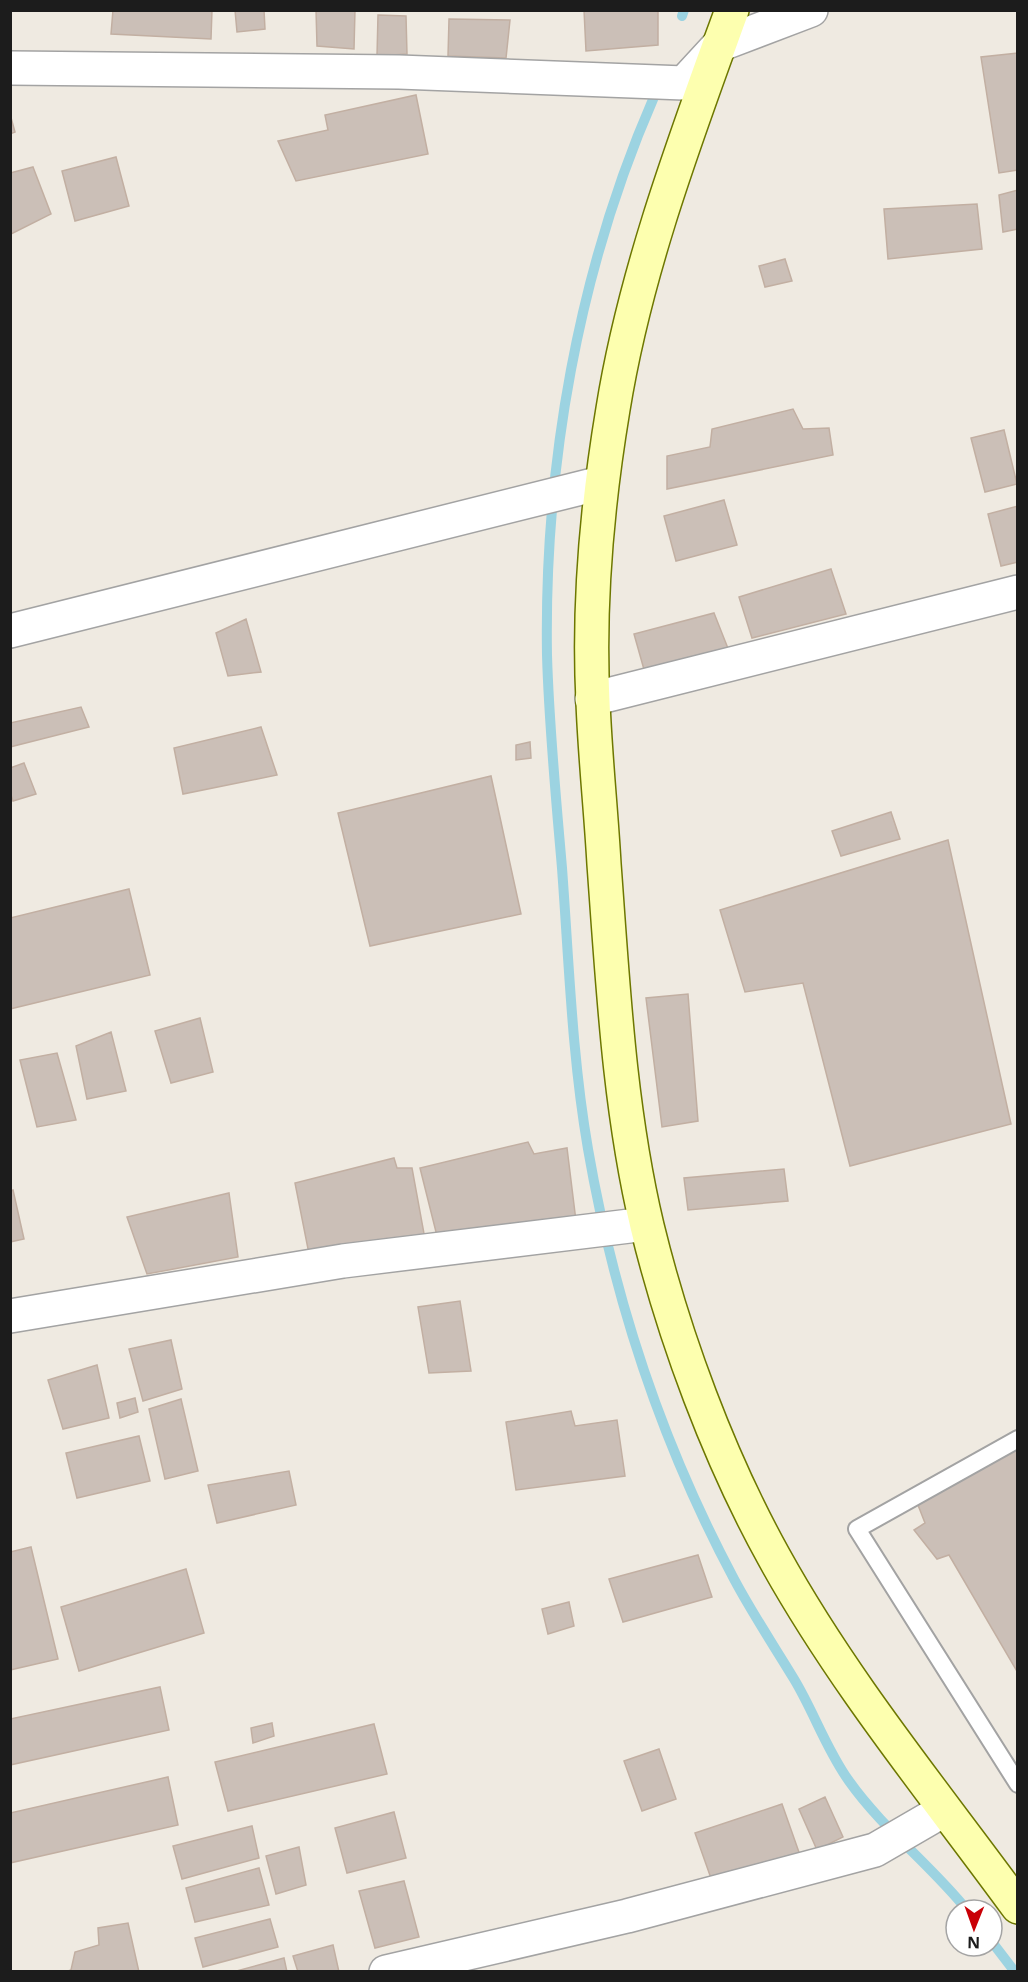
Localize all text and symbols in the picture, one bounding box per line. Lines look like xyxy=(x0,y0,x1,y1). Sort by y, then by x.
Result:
north arrow xyxy=(944,1898,1004,1958)
text: N xyxy=(967,1932,980,1954)

